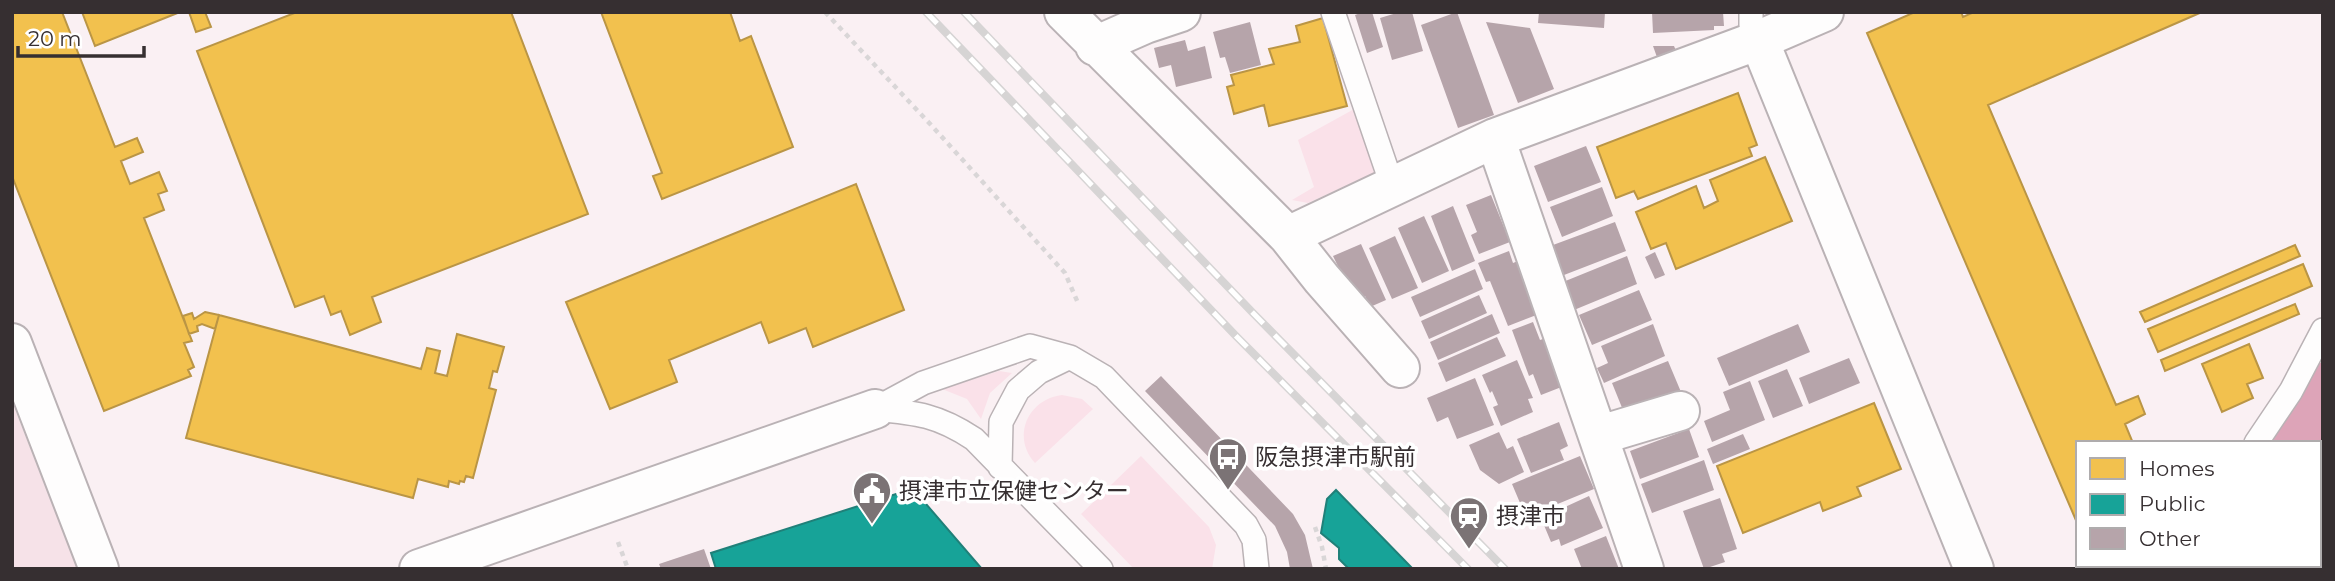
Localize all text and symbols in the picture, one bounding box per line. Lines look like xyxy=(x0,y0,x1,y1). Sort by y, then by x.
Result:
scale bar xyxy=(18,14,144,58)
text: 20 m xyxy=(28,26,82,51)
bus stop icon: 阪急摂津市駅前 xyxy=(1207,436,1249,491)
legend xyxy=(2076,441,2321,567)
place label: 阪急摂津市駅前 xyxy=(1255,443,1416,471)
text: Homes xyxy=(2139,456,2214,481)
public building icon: 摂津市立保健センター xyxy=(851,470,893,525)
place label: 摂津市立保健センター xyxy=(899,477,1129,505)
text: Public xyxy=(2139,491,2206,516)
station icon: 摂津市 xyxy=(1448,495,1490,550)
place label: 摂津市 xyxy=(1496,502,1565,530)
text: Other xyxy=(2139,526,2201,551)

